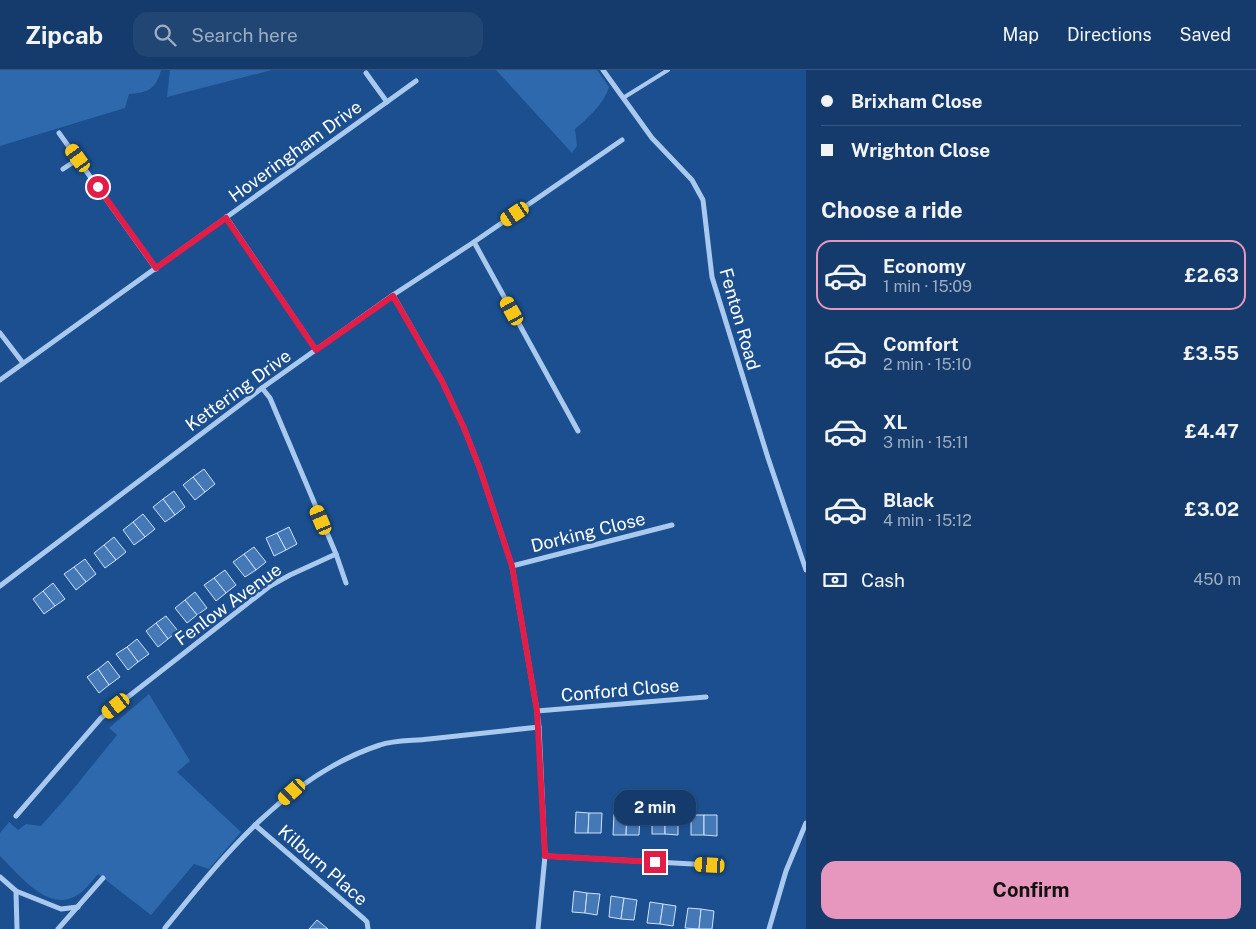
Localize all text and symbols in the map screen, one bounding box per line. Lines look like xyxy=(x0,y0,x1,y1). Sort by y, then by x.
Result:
search box xyxy=(133,12,483,57)
text: Zipcab xyxy=(25,21,103,49)
icon: search xyxy=(151,21,179,49)
text: Search here xyxy=(191,24,298,46)
text: Map xyxy=(1002,24,1039,45)
text: Directions xyxy=(1067,24,1152,45)
text: Saved xyxy=(1180,24,1231,45)
text: Brixham Close xyxy=(851,90,983,112)
street label: Hoveringham Drive xyxy=(224,96,366,206)
text: Wrighton Close xyxy=(851,139,990,161)
car xyxy=(63,141,92,175)
route start xyxy=(87,176,109,198)
text: Choose a ride xyxy=(821,197,963,223)
car xyxy=(498,199,531,229)
icon: car xyxy=(823,253,868,298)
text: Economy xyxy=(883,255,966,277)
text: £2.63 xyxy=(1184,264,1239,286)
street label: Fenton Road xyxy=(715,266,765,372)
text: 1 min · 15:09 xyxy=(883,277,972,296)
car xyxy=(498,294,525,328)
icon: car xyxy=(823,331,868,376)
text: Comfort xyxy=(883,333,959,355)
text: £3.55 xyxy=(1183,342,1239,364)
street label: Kettering Drive xyxy=(181,345,295,435)
text: 2 min · 15:10 xyxy=(883,355,972,374)
icon: car xyxy=(823,409,868,454)
text: XL xyxy=(883,411,908,433)
text: £4.47 xyxy=(1185,420,1239,442)
text: 3 min · 15:11 xyxy=(883,433,969,452)
icon: car xyxy=(823,487,868,532)
text: Black xyxy=(883,489,934,511)
text: £3.02 xyxy=(1185,498,1239,520)
car xyxy=(308,503,333,537)
street label: Dorking Close xyxy=(529,508,647,556)
text: 4 min · 15:12 xyxy=(883,511,972,530)
street label: Fenlow Avenue xyxy=(171,558,285,650)
icon: cash xyxy=(821,566,849,594)
text: Cash xyxy=(861,569,905,591)
text: 450 m xyxy=(1193,570,1241,589)
street label: Conford Close xyxy=(560,674,680,706)
car xyxy=(99,691,132,721)
car xyxy=(275,776,308,808)
callout: 2 min xyxy=(614,790,696,824)
text: 2 min xyxy=(634,798,676,817)
street label: Kilburn Place xyxy=(274,820,372,910)
route end xyxy=(644,851,666,873)
car xyxy=(694,857,725,873)
button: Confirm xyxy=(821,861,1241,919)

